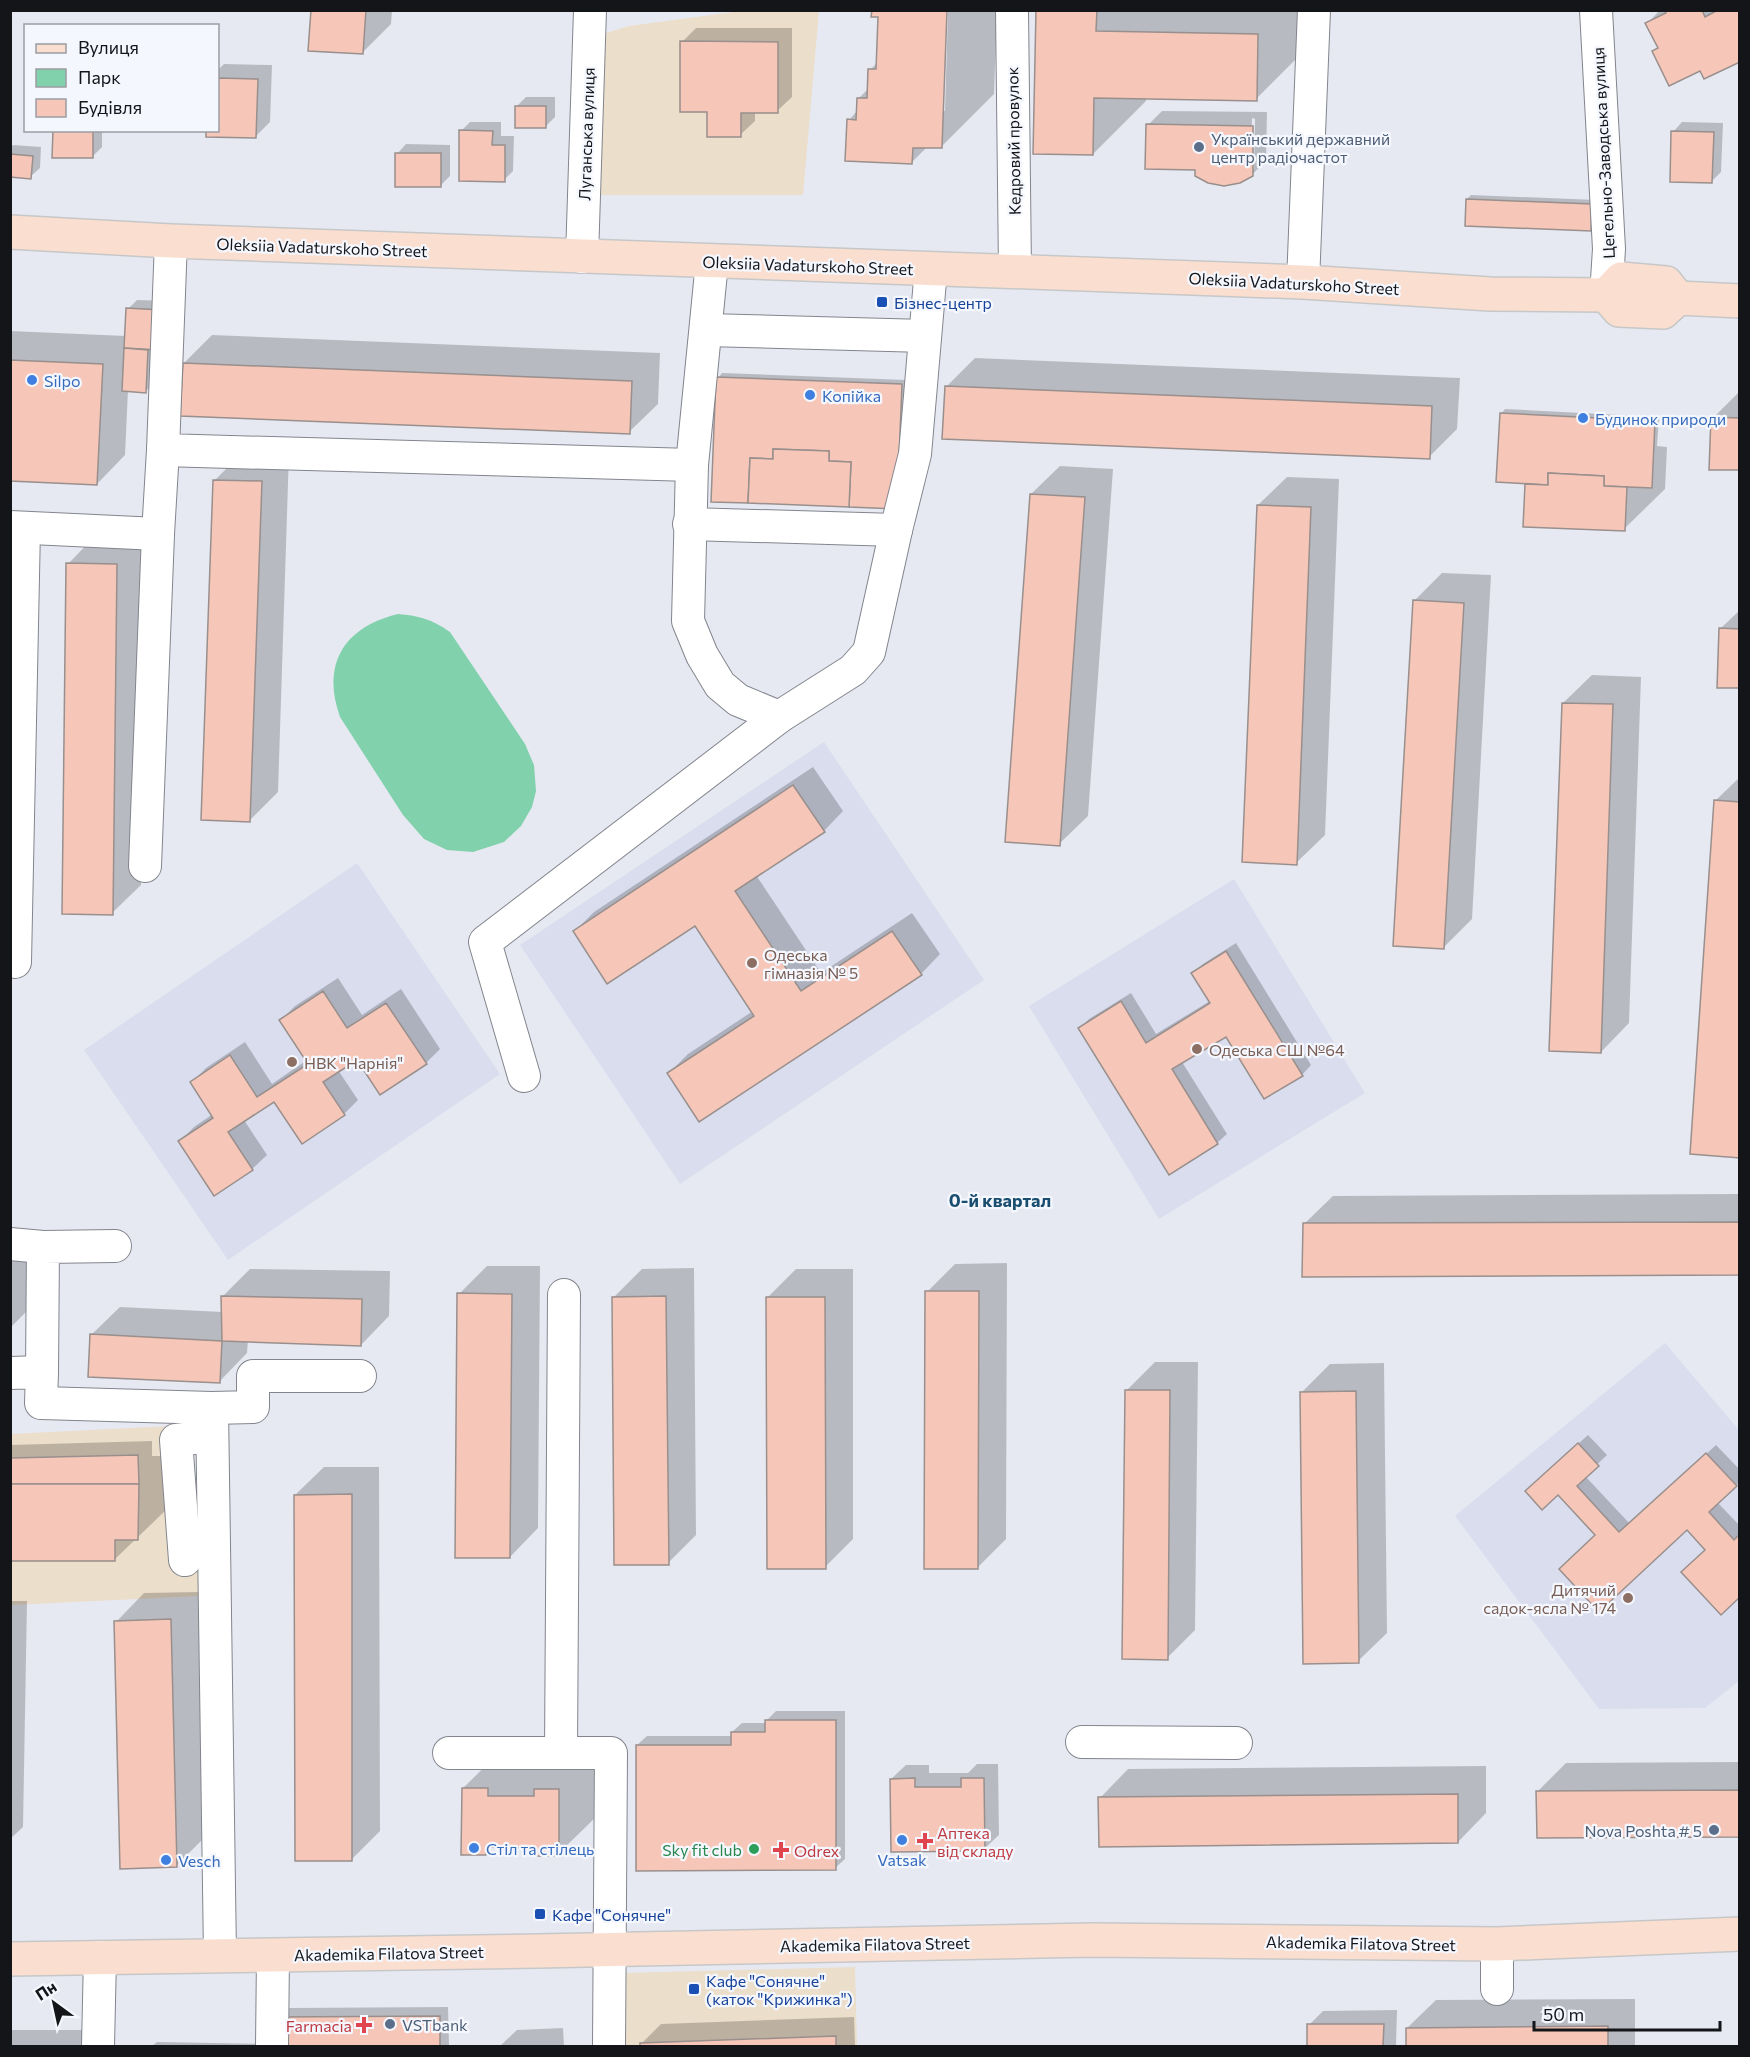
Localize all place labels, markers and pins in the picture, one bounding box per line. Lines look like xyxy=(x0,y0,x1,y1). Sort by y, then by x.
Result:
place label: Український державний центр радіочастот xyxy=(1211,129,1390,166)
marker: Український державний центр радіочастот xyxy=(1192,140,1206,154)
place label: Бізнес-центр xyxy=(894,293,992,312)
marker: Бізнес-центр xyxy=(875,295,889,309)
place label: Silpo xyxy=(44,371,81,390)
marker: Silpo xyxy=(25,373,39,387)
place label: Копійка xyxy=(822,386,881,405)
marker: Копійка xyxy=(803,388,817,402)
place label: Будинок природи xyxy=(1595,409,1726,428)
marker: Будинок природи xyxy=(1576,411,1590,425)
place label: Одеська гімназія № 5 xyxy=(764,945,858,982)
marker: Одеська гімназія № 5 xyxy=(745,956,759,970)
place label: Одеська СШ №64 xyxy=(1209,1040,1345,1059)
marker: Одеська СШ №64 xyxy=(1190,1042,1204,1056)
place label: НВК "Нарнія" xyxy=(304,1053,403,1072)
marker: НВК "Нарнія" xyxy=(285,1055,299,1069)
place label: Дитячий садок-ясла № 174 xyxy=(1483,1580,1616,1617)
marker: Дитячий садок-ясла № 174 xyxy=(1621,1591,1635,1605)
place label: Nova Poshta # 5 xyxy=(1584,1821,1702,1840)
place label: Аптека від складу xyxy=(937,1823,1014,1860)
marker: Nova Poshta # 5 xyxy=(1707,1823,1721,1837)
marker: Vatsak xyxy=(895,1833,909,1847)
marker: Аптека від складу xyxy=(918,1834,932,1848)
place label: Стіл та стілець xyxy=(486,1839,594,1858)
place label: Sky fit club xyxy=(662,1840,742,1859)
marker: Стіл та стілець xyxy=(467,1841,481,1855)
marker: Odrex xyxy=(772,1841,790,1859)
place label: Odrex xyxy=(794,1841,840,1860)
marker: Sky fit club xyxy=(747,1842,761,1856)
place label: Vatsak xyxy=(877,1850,927,1869)
place label: Vesch xyxy=(178,1851,221,1870)
marker: Vesch xyxy=(159,1853,173,1867)
place label: Кафе "Сонячне" xyxy=(552,1905,671,1924)
marker: Кафе "Сонячне" xyxy=(533,1907,547,1921)
place label: Кафе "Сонячне" (каток "Крижинка") xyxy=(706,1971,853,2008)
marker: Кафе "Сонячне" (каток "Крижинка") xyxy=(687,1982,701,1996)
place label: VSTbank xyxy=(402,2015,468,2034)
place label: Farmacia xyxy=(286,2016,352,2035)
marker: VSTbank xyxy=(383,2017,397,2031)
marker: Farmacia xyxy=(357,2018,371,2032)

